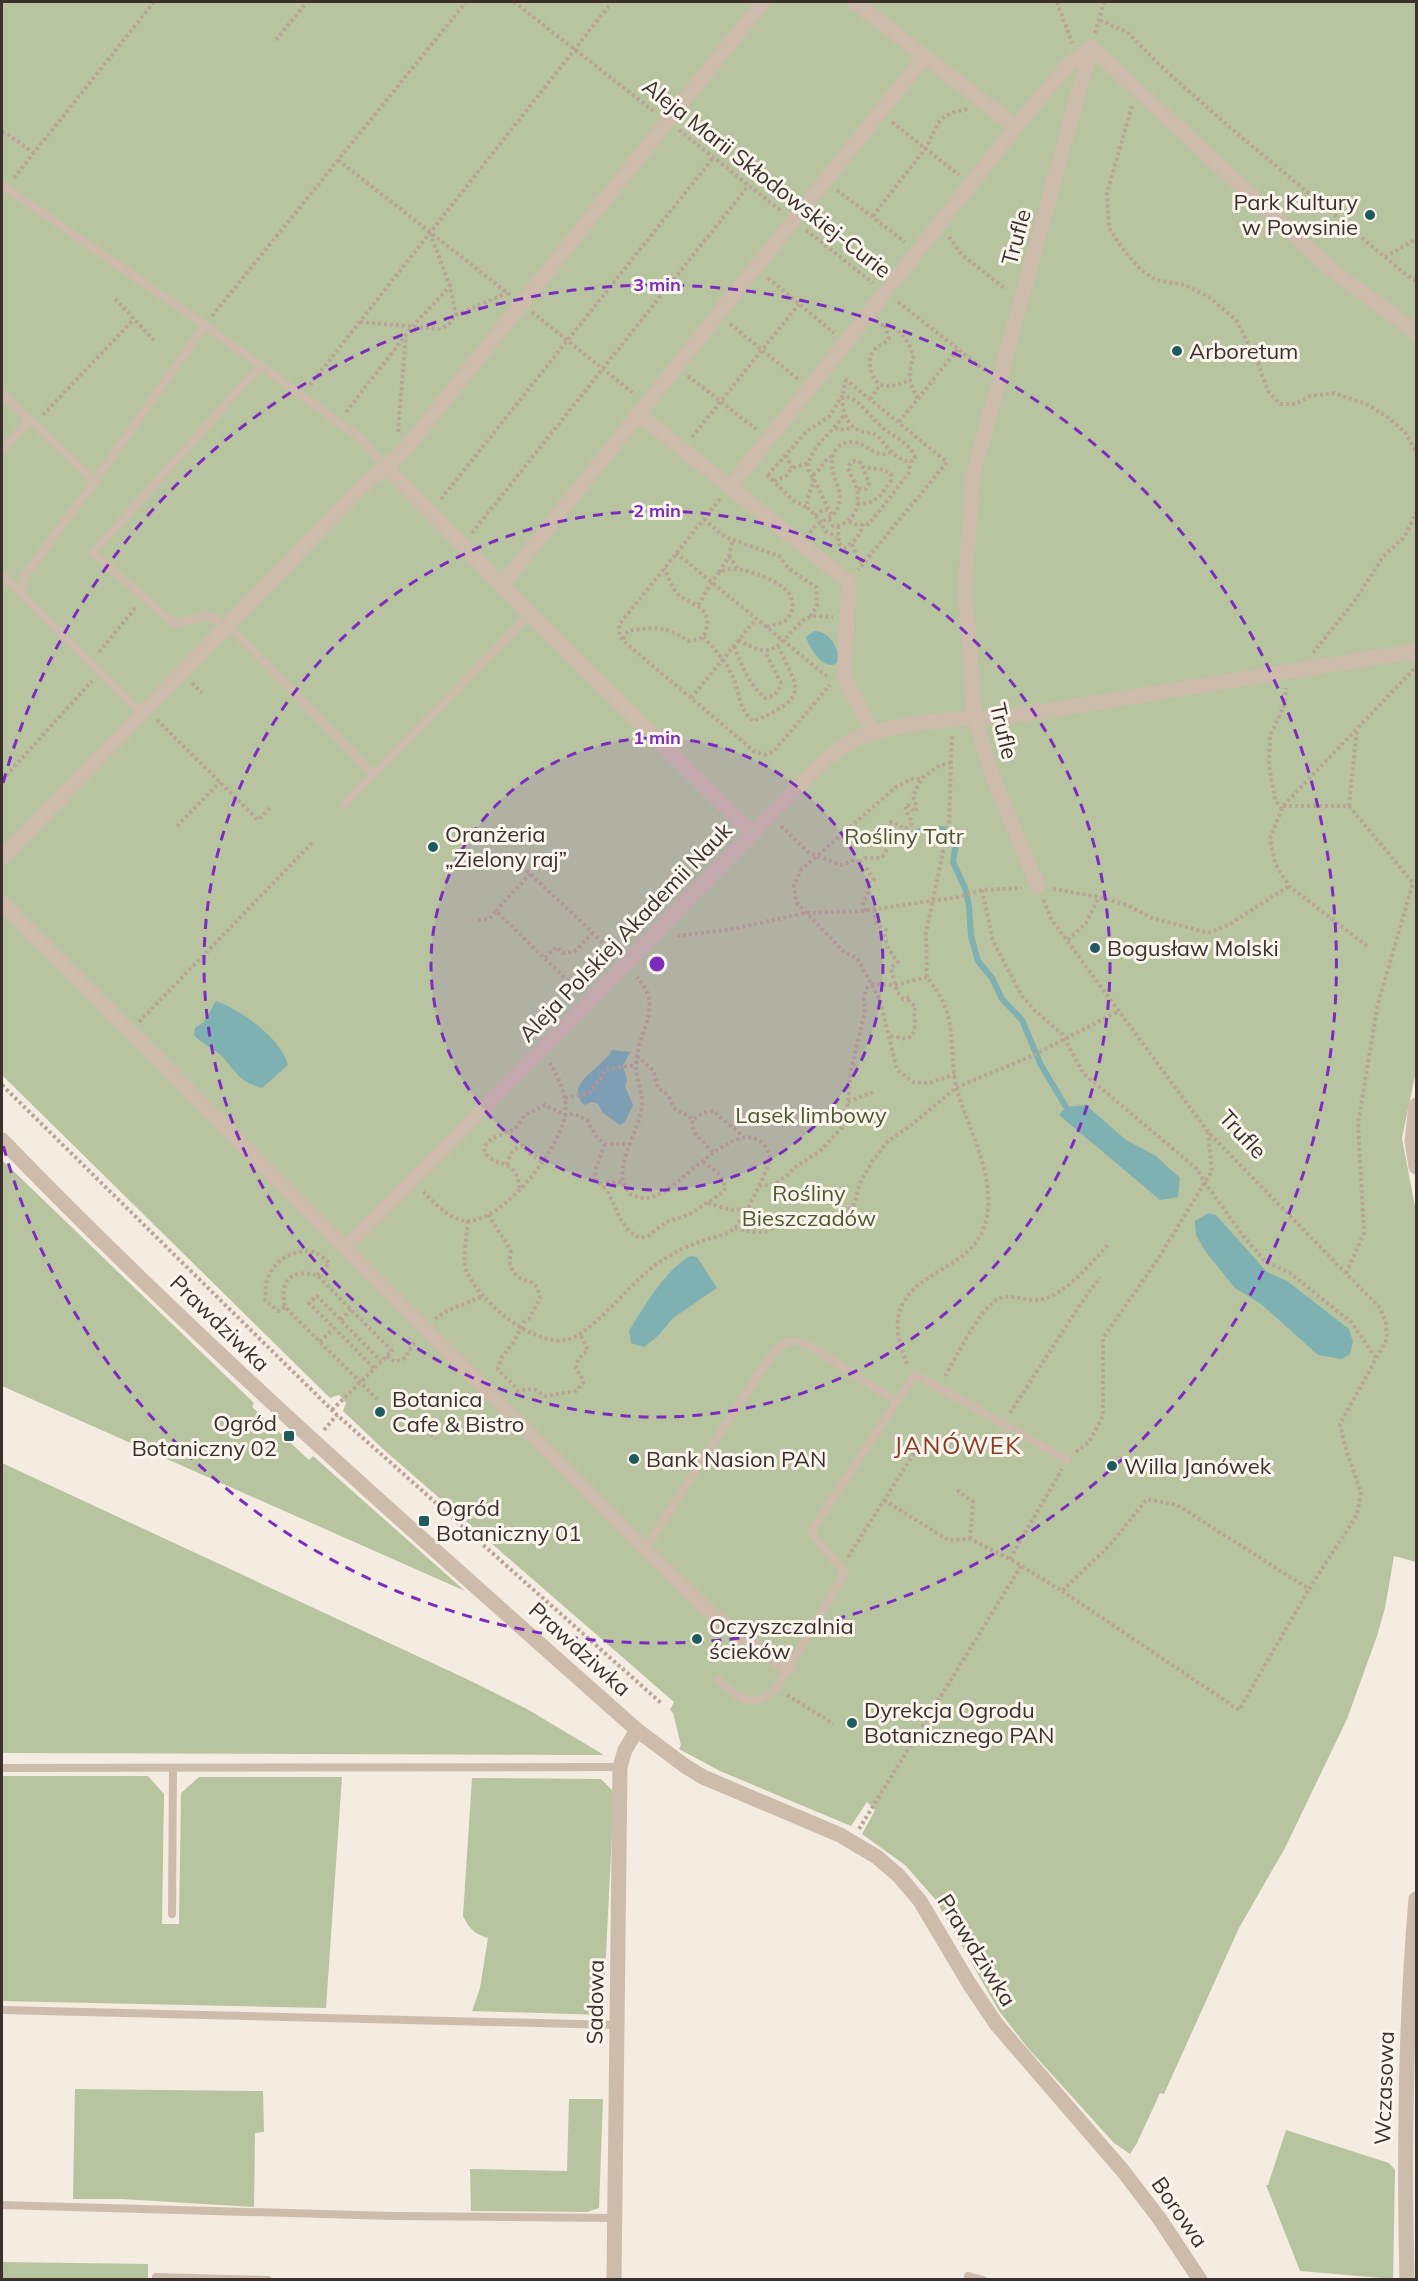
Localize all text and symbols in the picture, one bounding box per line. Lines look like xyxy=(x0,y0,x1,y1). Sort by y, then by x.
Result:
street label: Aleja Marii Skłodowskiej-Curie xyxy=(637,72,897,284)
place label: Park Kultury w Powsinie xyxy=(1234,188,1358,241)
street label: Trufle xyxy=(995,206,1037,268)
marker: Park Kultury w Powsinie xyxy=(1363,208,1377,222)
text: 3 min xyxy=(633,273,681,296)
place label: Arboretum xyxy=(1189,337,1298,365)
marker: Arboretum xyxy=(1170,344,1184,358)
text: 2 min xyxy=(633,499,681,522)
street label: Trufle xyxy=(984,700,1024,762)
text: 1 min xyxy=(633,726,681,749)
street label: Aleja Polskiej Akademii Nauk xyxy=(513,816,738,1048)
place label: Oranżeria „Zielony raj” xyxy=(445,820,567,873)
park label: Rośliny Tatr xyxy=(844,822,964,850)
marker: Oranżeria „Zielony raj” xyxy=(426,840,440,854)
place label: Bogusław Molski xyxy=(1107,934,1279,962)
marker: Bogusław Molski xyxy=(1088,941,1102,955)
centre of rings xyxy=(647,954,667,974)
park label: Lasek limbowy xyxy=(735,1101,887,1129)
street label: Trufle xyxy=(1213,1104,1273,1164)
park label: Rośliny Bieszczadów xyxy=(742,1179,876,1232)
street label: Prawdziwka xyxy=(164,1269,276,1377)
place label: Botanica Cafe & Bistro xyxy=(392,1385,524,1438)
marker: Botanica Cafe & Bistro xyxy=(373,1405,387,1419)
place label: Ogród Botaniczny 02 xyxy=(132,1409,277,1462)
marker: Ogród Botaniczny 02 xyxy=(282,1429,296,1443)
district label: JANÓWEK xyxy=(894,1430,1022,1460)
place label: Bank Nasion PAN xyxy=(646,1445,826,1473)
marker: Bank Nasion PAN xyxy=(627,1452,641,1466)
place label: Willa Janówek xyxy=(1124,1452,1272,1480)
marker: Willa Janówek xyxy=(1105,1459,1119,1473)
place label: Ogród Botaniczny 01 xyxy=(436,1494,581,1547)
marker: Ogród Botaniczny 01 xyxy=(417,1514,431,1528)
street label: Prawdziwka xyxy=(523,1596,637,1702)
place label: Oczyszczalnia ścieków xyxy=(709,1612,854,1665)
marker: Oczyszczalnia ścieków xyxy=(690,1632,704,1646)
place label: Dyrekcja Ogrodu Botanicznego PAN xyxy=(864,1696,1055,1749)
marker: Dyrekcja Ogrodu Botanicznego PAN xyxy=(845,1716,859,1730)
street label: Prawdziwka xyxy=(931,1889,1023,2011)
street label: Sadowa xyxy=(580,1959,610,2045)
street label: Wczasowa xyxy=(1368,2031,1400,2145)
street label: Borowa xyxy=(1146,2171,1214,2253)

